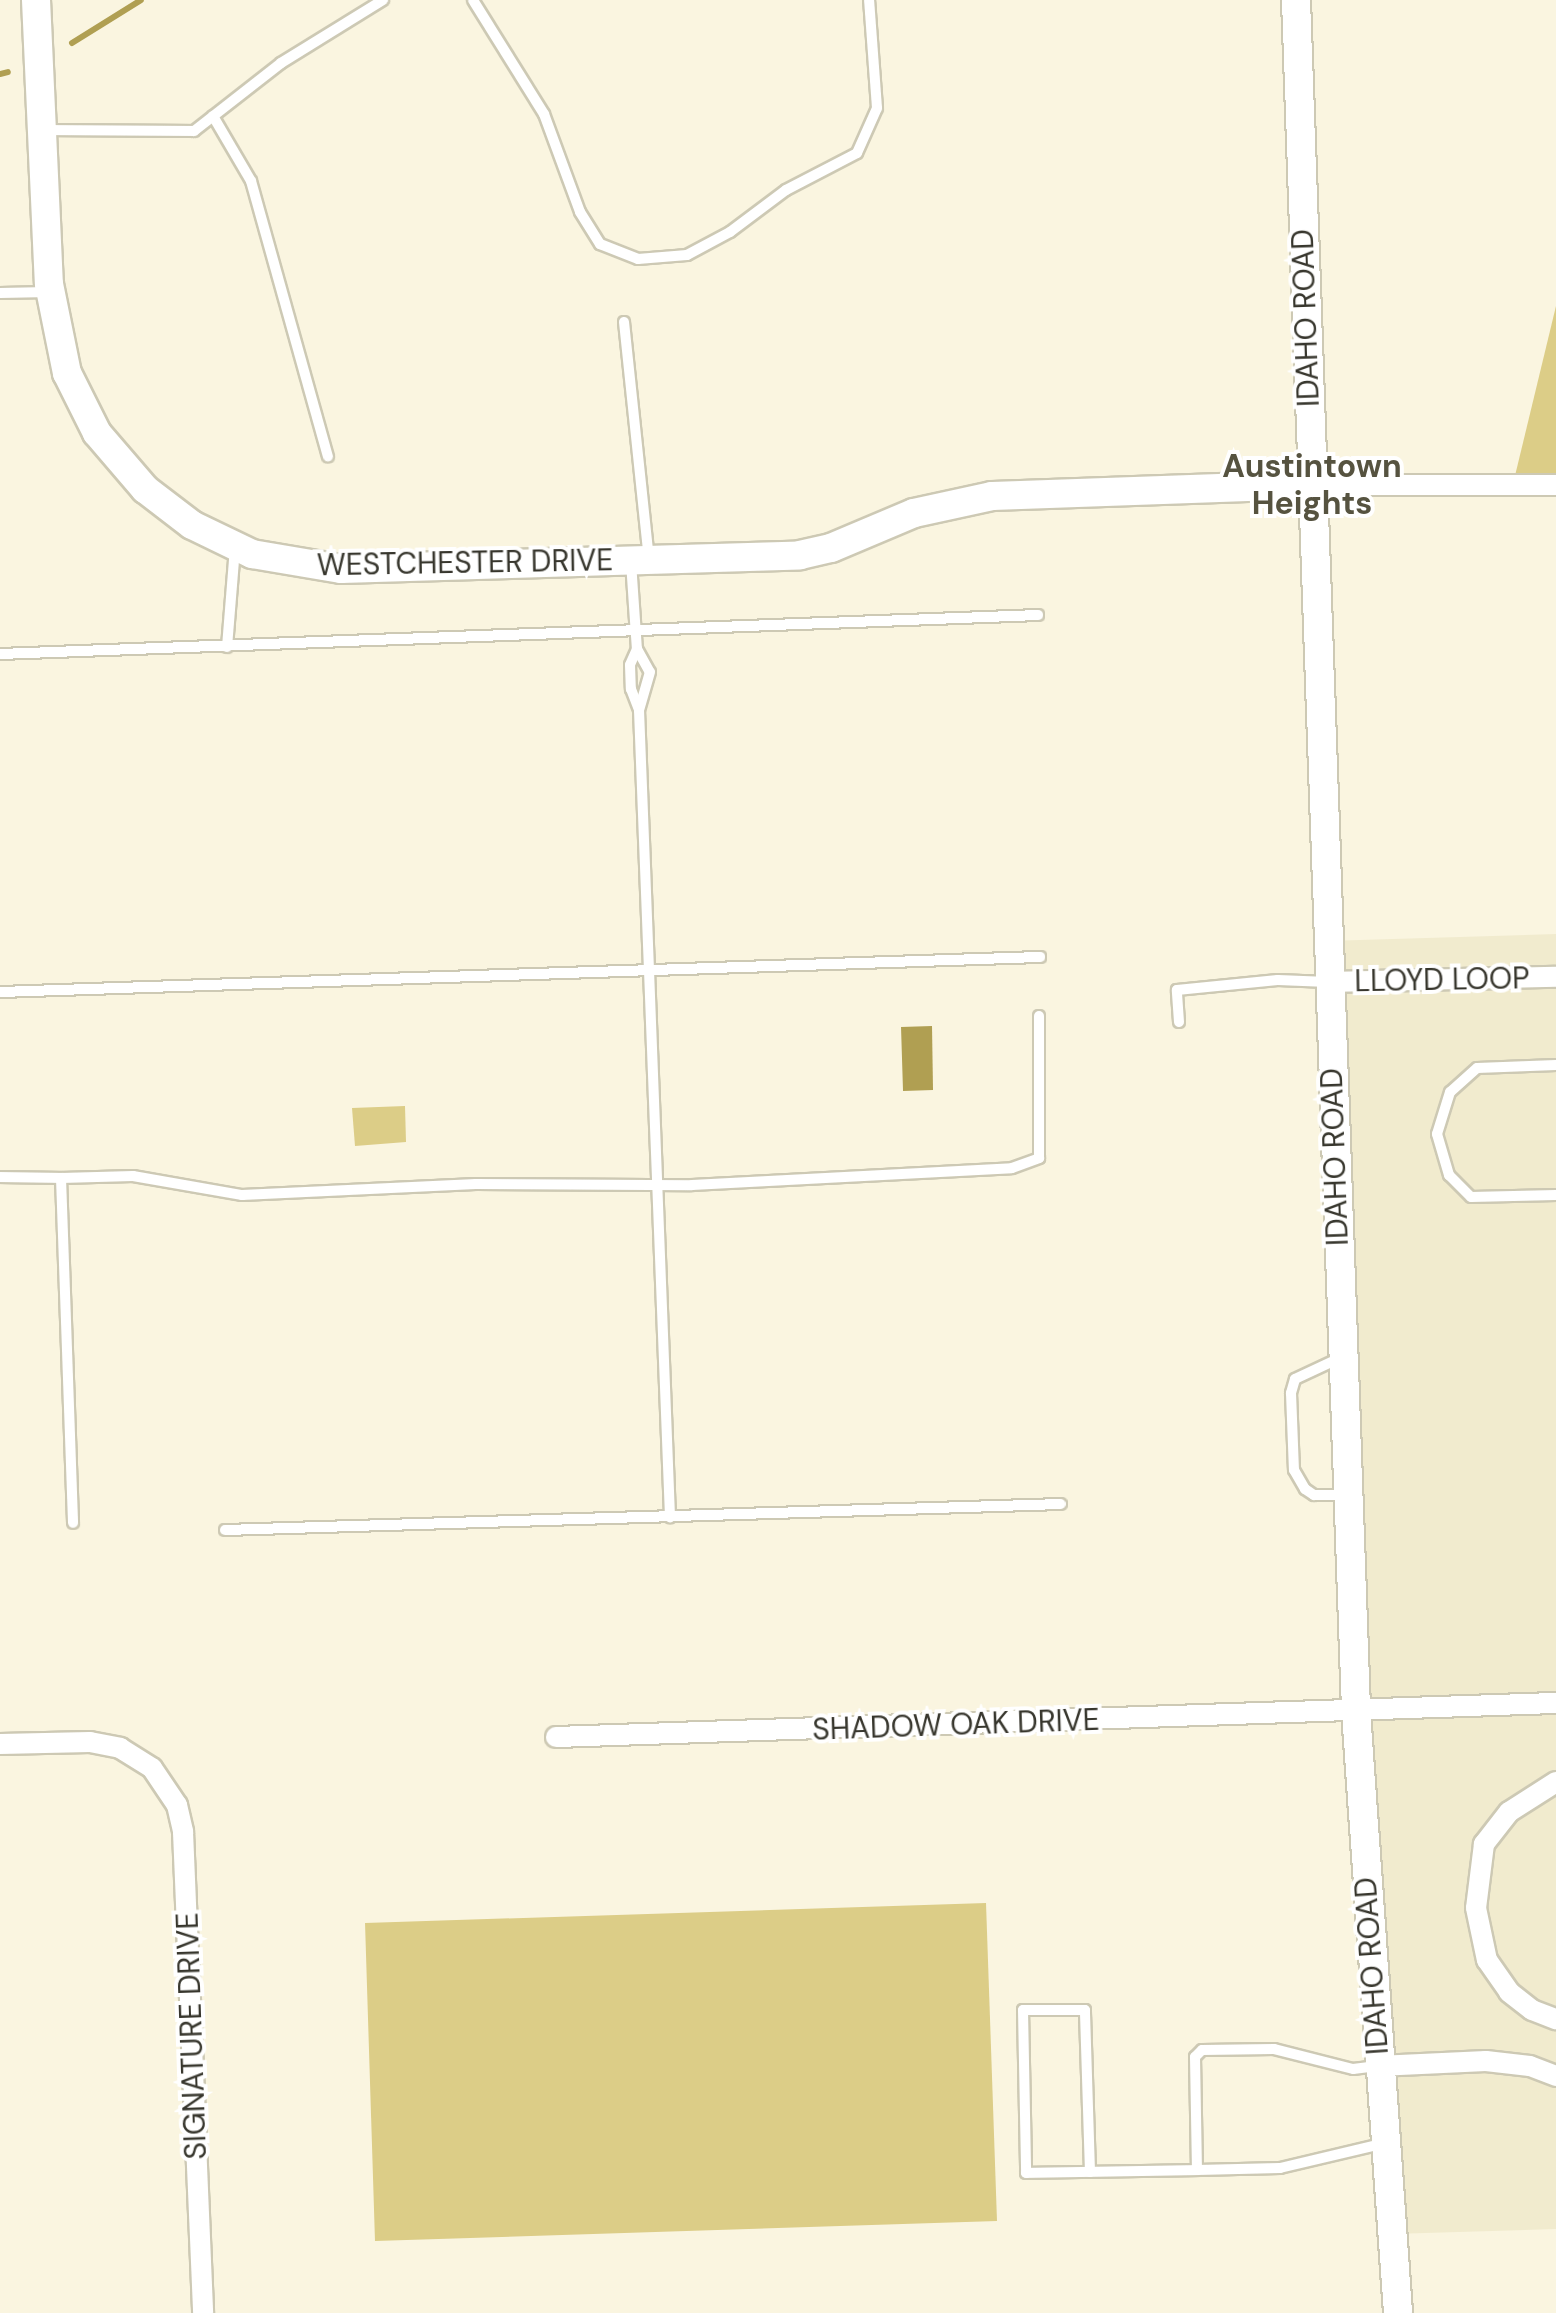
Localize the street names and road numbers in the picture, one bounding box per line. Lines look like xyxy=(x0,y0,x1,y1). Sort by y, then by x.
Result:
street label: IDAHO ROAD xyxy=(1285,229,1327,407)
street label: WESTCHESTER DRIVE xyxy=(316,542,614,584)
street label: LLOYD LOOP xyxy=(1354,960,1530,1000)
street label: IDAHO ROAD xyxy=(1314,1068,1356,1246)
street label: SHADOW OAK DRIVE xyxy=(812,1702,1100,1748)
street label: IDAHO ROAD xyxy=(1348,1876,1396,2056)
street label: SIGNATURE DRIVE xyxy=(170,1912,214,2160)

